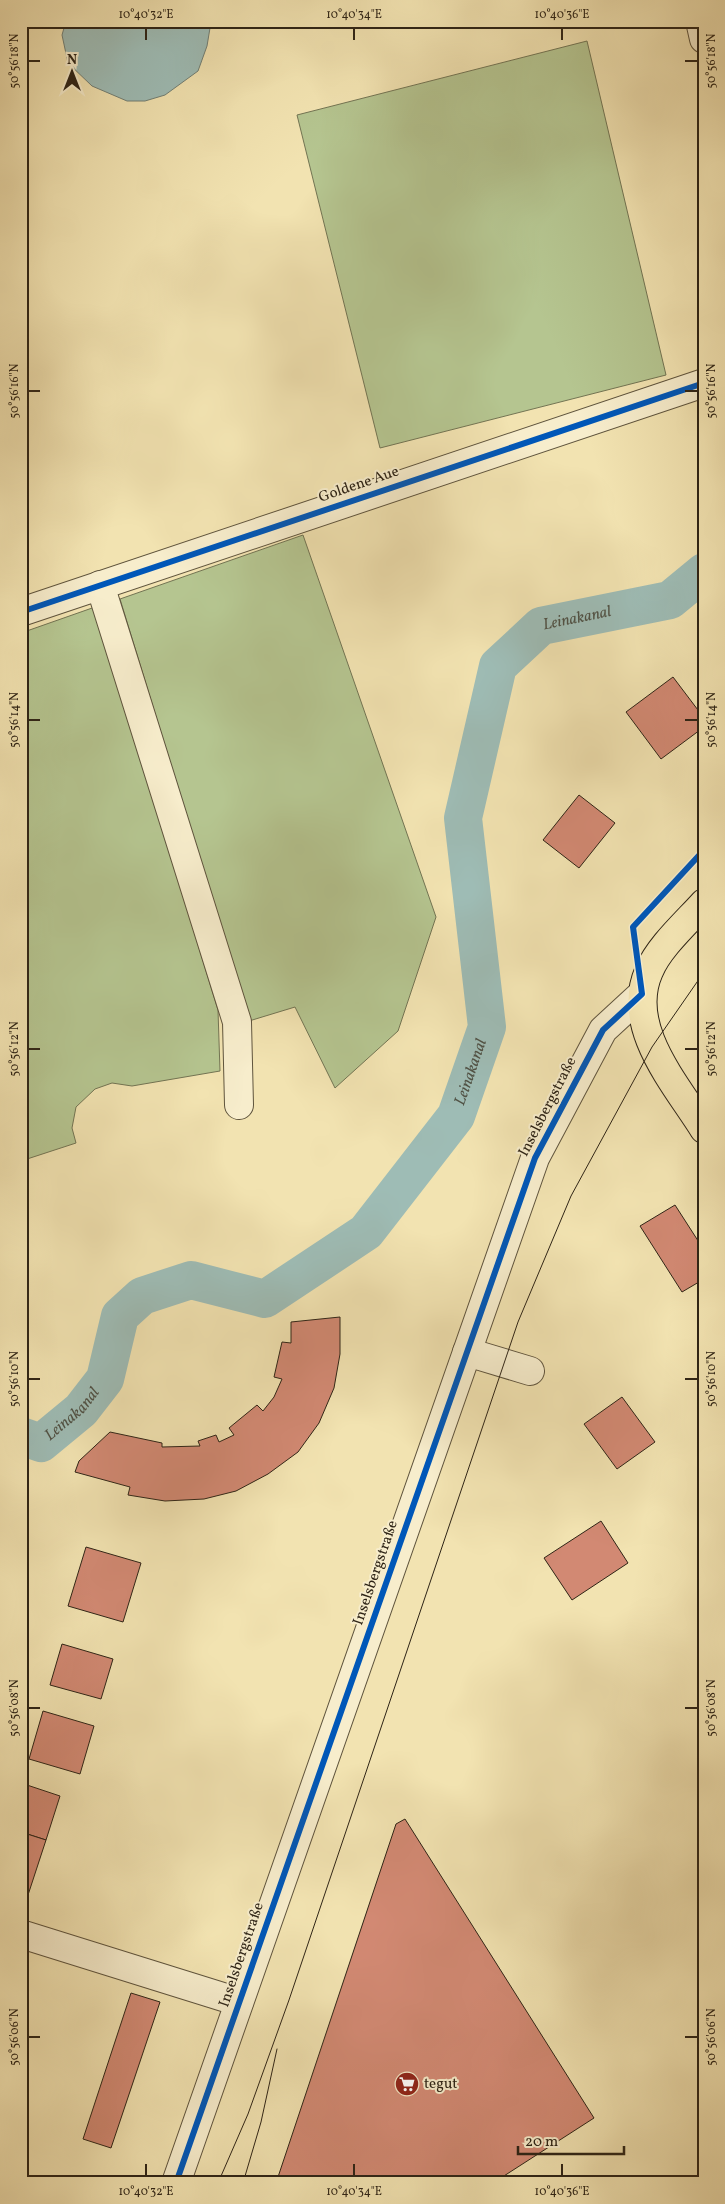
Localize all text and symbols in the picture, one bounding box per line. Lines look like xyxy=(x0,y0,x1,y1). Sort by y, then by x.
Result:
text: 10°40'32"E xyxy=(118,7,174,23)
text: 10°40'34"E xyxy=(326,7,382,23)
text: 10°40'36"E xyxy=(535,7,589,23)
text: 50°56'18"N xyxy=(7,33,23,88)
text: 50°56'18"N xyxy=(704,33,720,88)
north arrow xyxy=(48,48,98,98)
text: N xyxy=(67,51,77,70)
text: 50°56'16"N xyxy=(7,363,23,418)
text: 50°56'16"N xyxy=(704,363,720,418)
street label: Goldene Aue xyxy=(316,461,402,509)
water label: Leinakanal xyxy=(541,601,613,636)
text: 50°56'14"N xyxy=(7,692,23,748)
text: 50°56'14"N xyxy=(704,692,720,748)
text: 50°56'12"N xyxy=(7,1021,23,1077)
text: 50°56'12"N xyxy=(704,1021,720,1077)
water label: Leinakanal xyxy=(449,1036,493,1109)
street label: Inselsbergstraße xyxy=(514,1053,582,1161)
text: 50°56'10"N xyxy=(7,1351,23,1407)
text: 50°56'10"N xyxy=(704,1351,720,1407)
water label: Leinakanal xyxy=(40,1383,105,1446)
street label: Inselsbergstraße xyxy=(348,1518,404,1628)
text: 50°56'08"N xyxy=(7,1679,23,1737)
text: 50°56'08"N xyxy=(704,1679,720,1737)
street label: Inselsbergstraße xyxy=(214,1900,270,2010)
text: 50°56'06"N xyxy=(7,2008,23,2066)
text: 50°56'06"N xyxy=(704,2008,720,2066)
supermarket icon: tegut xyxy=(394,2071,420,2097)
place label: tegut xyxy=(424,2074,458,2095)
scale bar xyxy=(518,2124,624,2156)
text: 20 m xyxy=(525,2132,558,2153)
text: 10°40'32"E xyxy=(118,2184,174,2200)
text: 10°40'34"E xyxy=(326,2184,382,2200)
text: 10°40'36"E xyxy=(535,2184,589,2200)

